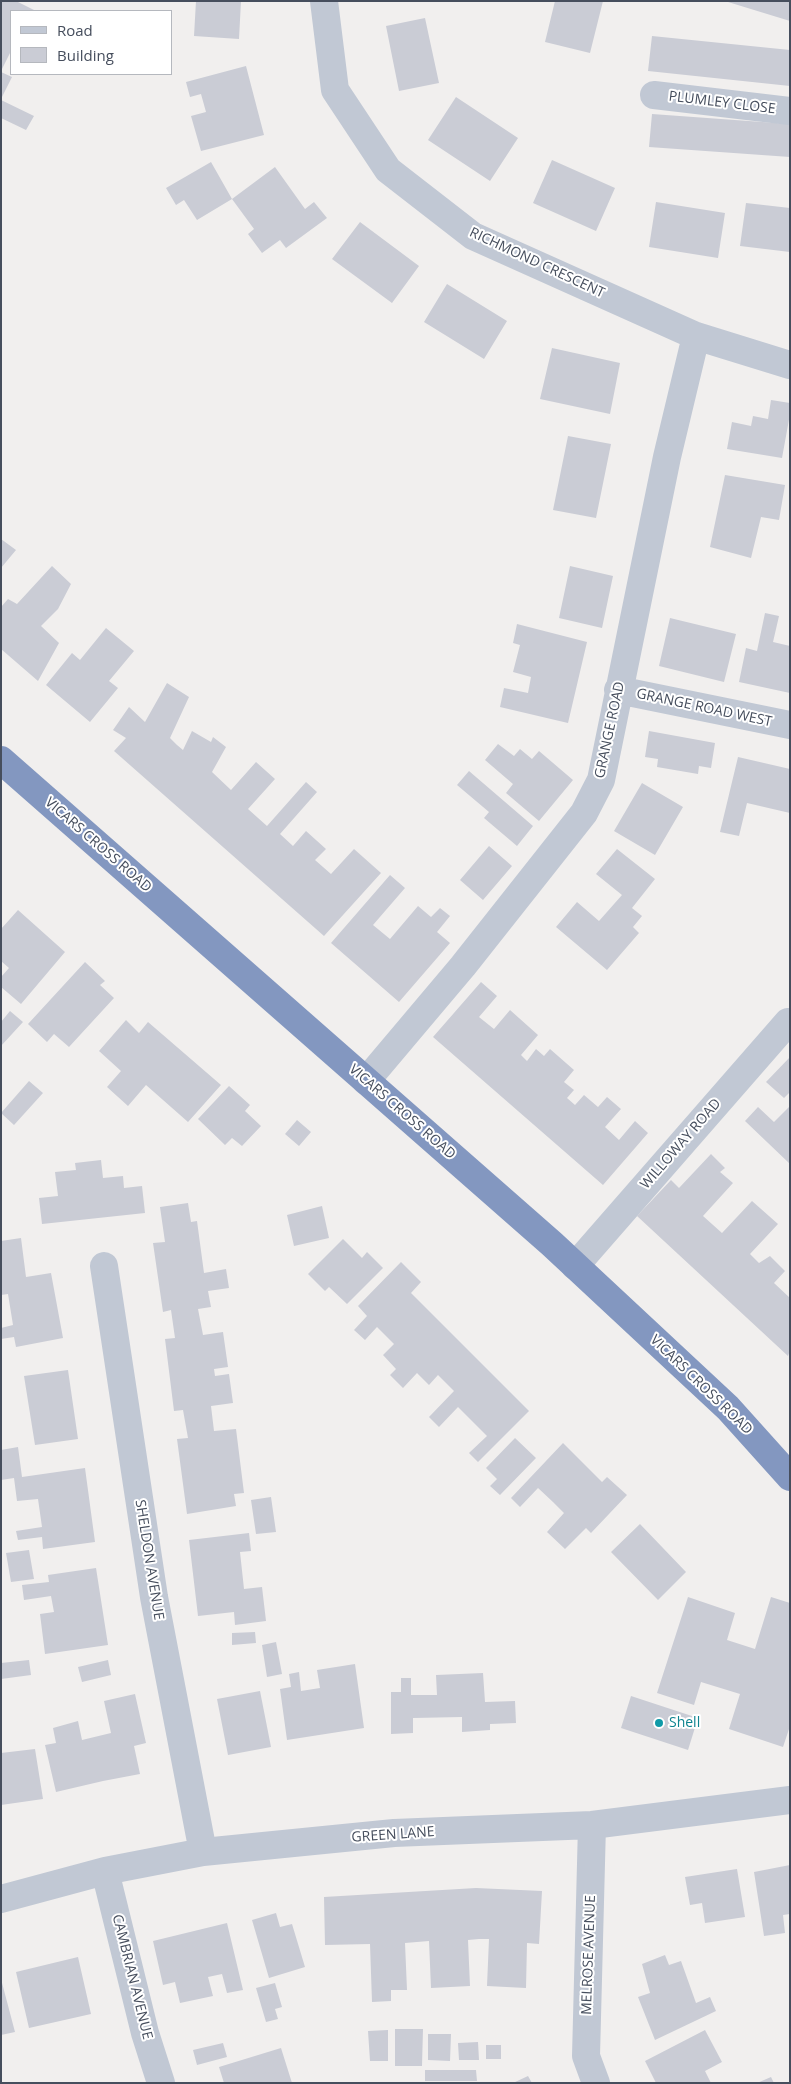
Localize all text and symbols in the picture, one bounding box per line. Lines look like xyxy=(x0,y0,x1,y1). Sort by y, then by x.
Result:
legend xyxy=(10,10,172,75)
text: Road xyxy=(57,20,93,40)
text: Building xyxy=(57,45,114,65)
street label: PLUMLEY CLOSE xyxy=(668,88,776,118)
street label: RICHMOND CRESCENT xyxy=(467,224,607,302)
street label: GRANGE ROAD xyxy=(592,680,628,780)
street label: GRANGE ROAD WEST xyxy=(635,685,773,731)
street label: VICARS CROSS ROAD xyxy=(41,794,155,896)
street label: VICARS CROSS ROAD xyxy=(345,1061,459,1163)
street label: WILLOWAY ROAD xyxy=(637,1095,725,1193)
street label: VICARS CROSS ROAD xyxy=(646,1332,756,1438)
street label: SHELDON AVENUE xyxy=(131,1499,167,1621)
place label: Shell xyxy=(669,1715,700,1731)
marker: Shell xyxy=(653,1717,665,1729)
street label: GREEN LANE xyxy=(351,1824,435,1846)
street label: MELROSE AVENUE xyxy=(579,1895,599,2015)
street label: CAMBRIAN AVENUE xyxy=(108,1913,156,2041)

